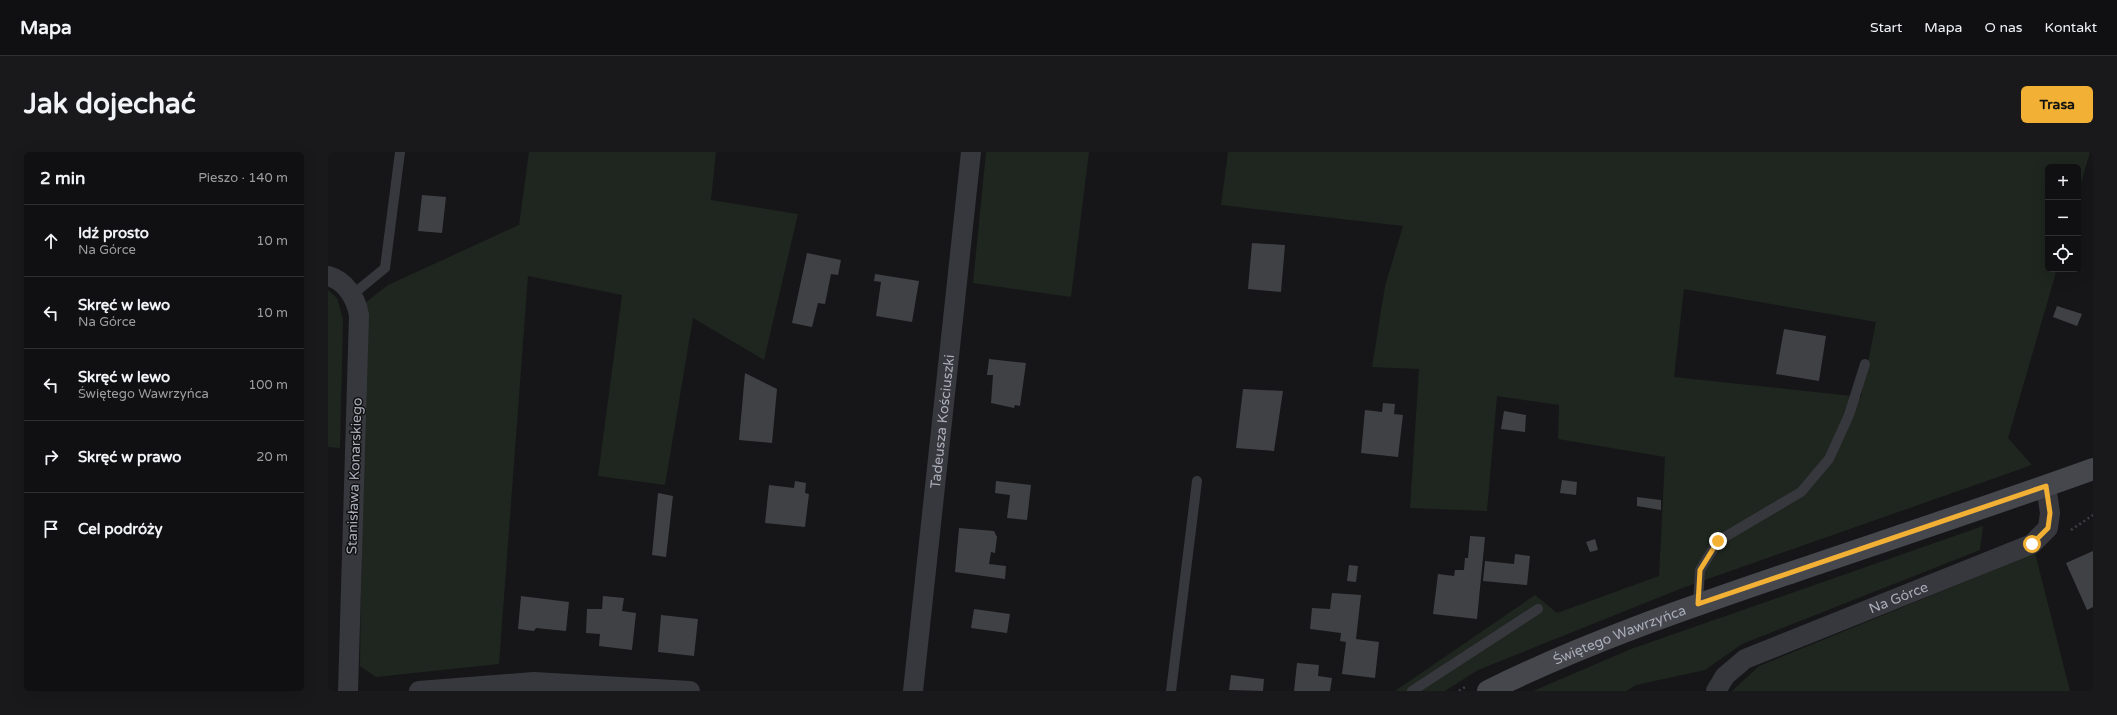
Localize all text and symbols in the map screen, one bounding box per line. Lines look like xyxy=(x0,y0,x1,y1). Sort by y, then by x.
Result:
text: Mapa xyxy=(20,17,72,39)
text: Start xyxy=(1870,19,1902,36)
text: Mapa xyxy=(1924,19,1962,36)
text: O nas xyxy=(1984,19,2023,36)
text: Kontakt xyxy=(2045,19,2097,36)
button: Trasa xyxy=(2021,86,2093,123)
text: Jak dojechać xyxy=(24,87,196,121)
map controls xyxy=(2045,164,2081,272)
button: + xyxy=(2045,164,2081,200)
text: 2 min xyxy=(40,168,85,189)
text: Pieszo · 140 m xyxy=(198,170,288,186)
button: − xyxy=(2045,200,2081,236)
text: Idź prosto xyxy=(78,224,149,242)
icon: ahead xyxy=(40,230,62,252)
text: 10 m xyxy=(256,233,288,249)
button: locate xyxy=(2045,236,2081,272)
text: Na Górce xyxy=(78,242,136,258)
text: Skręć w lewo xyxy=(78,296,170,314)
icon: left xyxy=(40,302,62,324)
text: 10 m xyxy=(256,305,288,321)
text: Na Górce xyxy=(78,314,136,330)
street label: Tadeusza Kościuszki xyxy=(927,354,958,490)
text: Skręć w lewo xyxy=(78,368,170,386)
icon: left xyxy=(40,374,62,396)
text: 100 m xyxy=(248,377,288,393)
text: Świętego Wawrzyńca xyxy=(78,386,209,402)
street label: Stanisława Konarskiego xyxy=(343,397,366,555)
icon: right xyxy=(40,446,62,468)
text: Skręć w prawo xyxy=(78,448,181,466)
text: 20 m xyxy=(256,449,288,465)
icon: arrive xyxy=(40,518,62,540)
text: Cel podróży xyxy=(78,520,163,538)
route end xyxy=(1709,532,1727,550)
route start xyxy=(2023,535,2041,553)
street label: Na Górce xyxy=(1866,578,1931,617)
street label: Świętego Wawrzyńca xyxy=(1551,602,1688,669)

